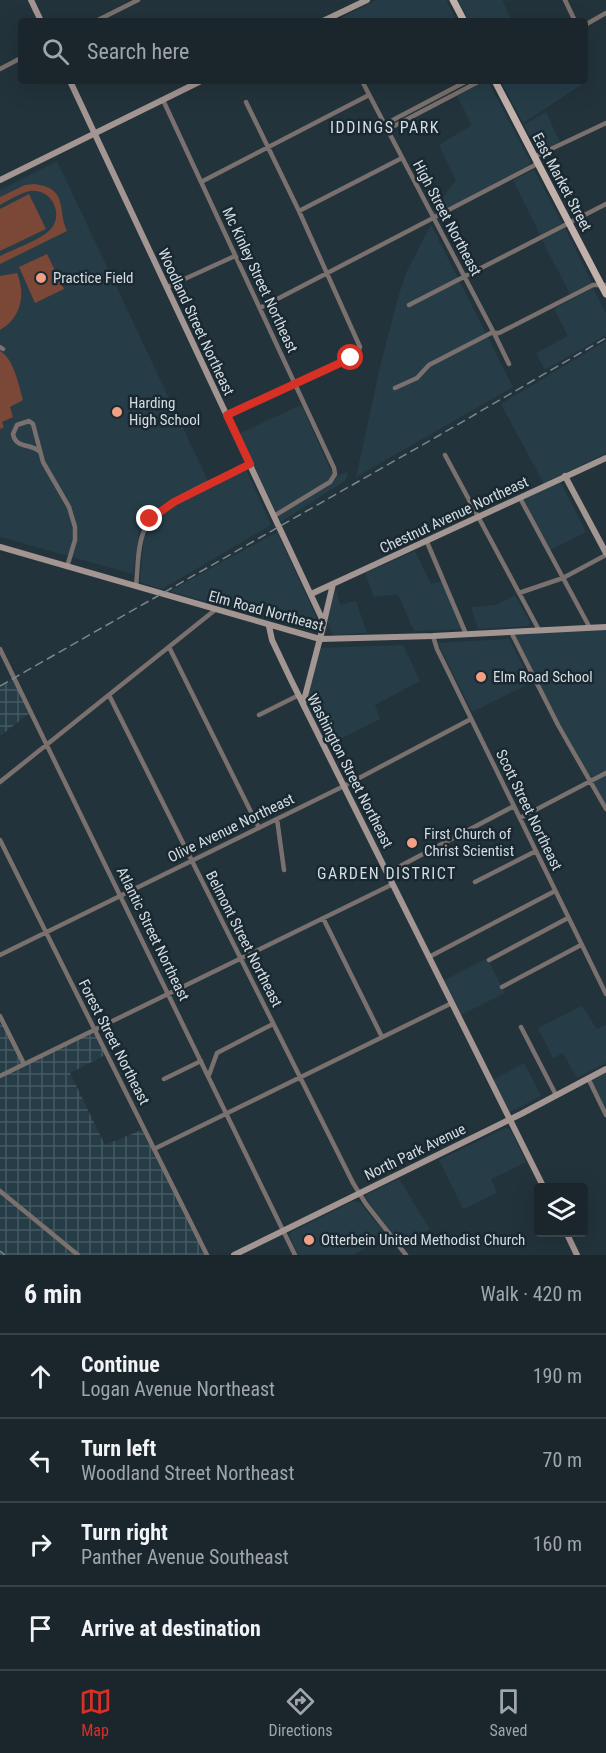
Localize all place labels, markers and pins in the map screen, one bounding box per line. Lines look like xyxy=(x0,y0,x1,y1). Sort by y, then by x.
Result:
place label: Practice Field xyxy=(53,269,134,287)
marker: Practice Field xyxy=(34,271,48,285)
place label: Harding High School xyxy=(129,394,200,429)
marker: Harding High School xyxy=(110,405,124,419)
place label: Elm Road School xyxy=(493,668,593,686)
marker: Elm Road School xyxy=(474,670,488,684)
place label: First Church of Christ Scientist xyxy=(424,825,514,860)
marker: First Church of Christ Scientist xyxy=(405,836,419,850)
place label: Otterbein United Methodist Church xyxy=(321,1231,525,1249)
marker: Otterbein United Methodist Church xyxy=(302,1233,316,1247)

